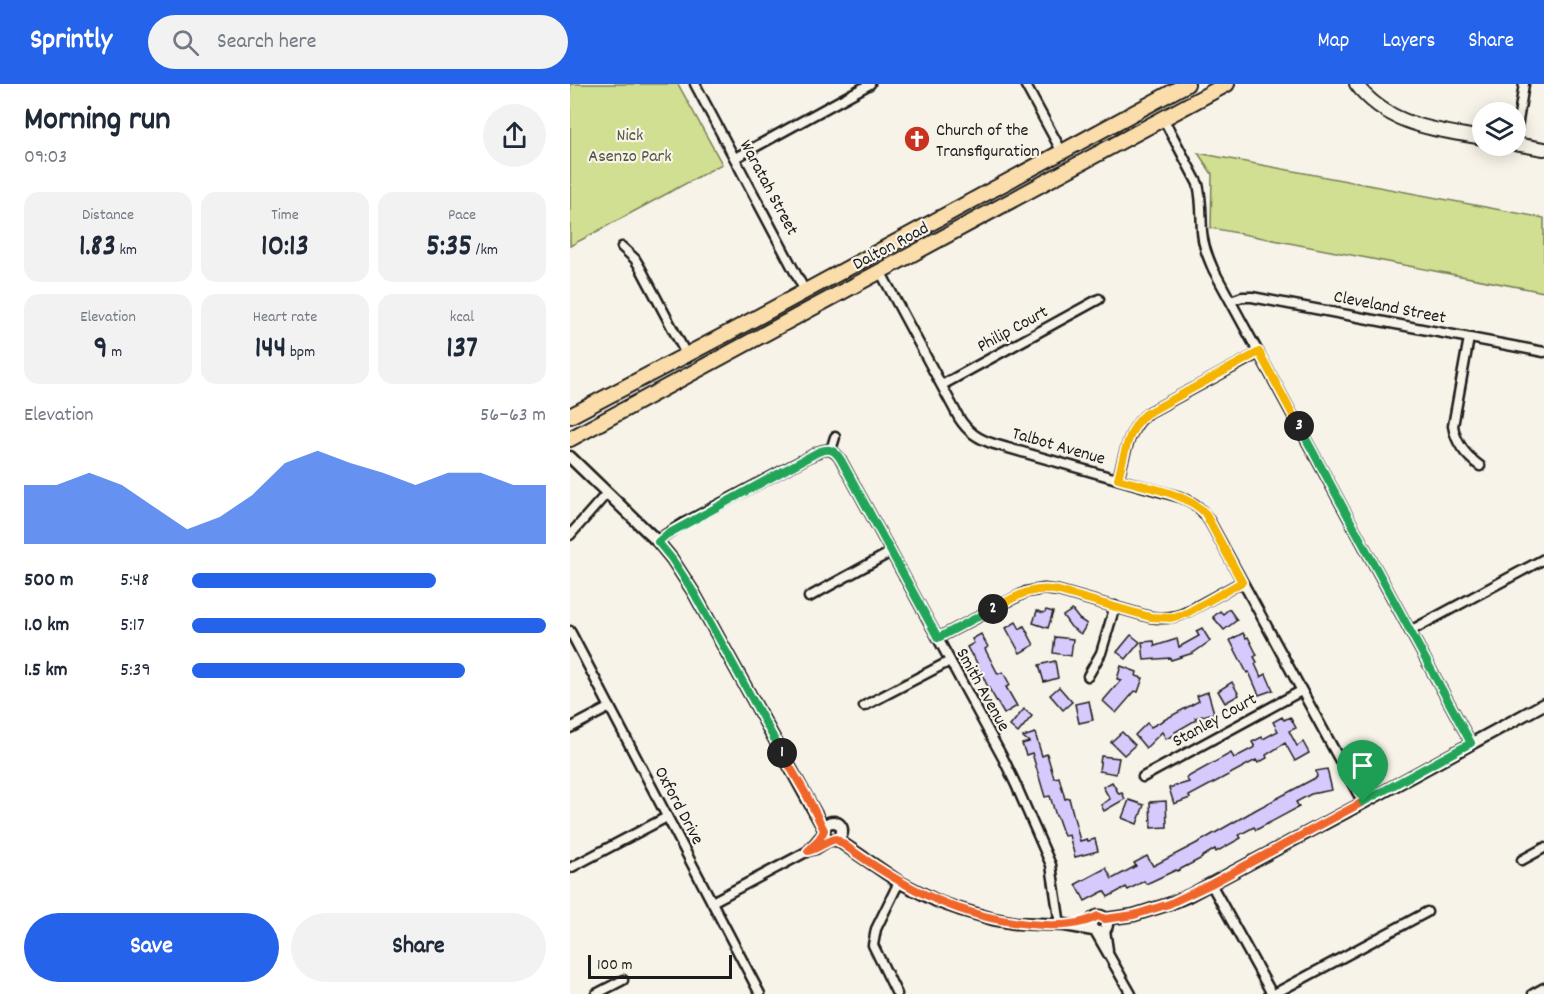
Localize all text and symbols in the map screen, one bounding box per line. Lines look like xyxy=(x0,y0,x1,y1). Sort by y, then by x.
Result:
search box xyxy=(148,15,568,69)
text: Sprintly xyxy=(30,22,112,62)
icon: search xyxy=(169,26,202,59)
text: Search here xyxy=(217,27,316,58)
text: Map xyxy=(1318,27,1349,57)
text: Layers xyxy=(1382,27,1435,57)
text: Share xyxy=(1468,27,1514,57)
text: Morning run xyxy=(24,98,171,145)
map controls xyxy=(1472,102,1526,156)
button: layers xyxy=(1472,102,1526,156)
button: share xyxy=(483,104,546,167)
place label: Church of the Transfiguration xyxy=(936,119,1040,165)
park label: Nick Asenzo Park xyxy=(588,124,672,170)
church icon: Church of the Transfiguration xyxy=(902,124,932,154)
street label: Waratah Street xyxy=(732,136,804,241)
text: 09:03 xyxy=(24,144,67,172)
text: Distance xyxy=(82,204,134,227)
text: Time xyxy=(271,204,299,227)
text: Pace xyxy=(448,204,476,227)
street label: Dalton Road xyxy=(849,217,934,278)
text: 1.83 xyxy=(79,227,116,270)
text: 10:13 xyxy=(261,227,309,270)
text: 5:35 xyxy=(426,227,472,270)
text: km xyxy=(116,239,137,262)
text: /km xyxy=(472,239,498,262)
street label: Cleveland Street xyxy=(1331,285,1448,332)
street label: Philip Court xyxy=(973,300,1054,360)
text: Elevation xyxy=(80,306,136,329)
text: Heart rate xyxy=(253,306,317,329)
text: kcal xyxy=(450,306,474,329)
text: 9 xyxy=(94,329,108,372)
text: 144 xyxy=(255,329,286,372)
text: 137 xyxy=(446,329,478,372)
text: m xyxy=(108,341,122,364)
text: bpm xyxy=(286,341,315,364)
text: Elevation xyxy=(24,402,94,430)
text: 56–63 m xyxy=(480,402,546,430)
pin: 3 xyxy=(1284,411,1314,441)
text: 3 xyxy=(1295,414,1303,437)
street label: Talbot Avenue xyxy=(1009,422,1108,473)
text: 500 m xyxy=(24,567,73,595)
text: 5:48 xyxy=(120,567,149,595)
pin: 2 xyxy=(978,594,1008,624)
text: 2 xyxy=(990,597,997,620)
text: 1.0 km xyxy=(24,612,69,640)
text: 5:17 xyxy=(120,612,145,640)
street label: Smith Avenue xyxy=(949,644,1015,737)
text: 1.5 km xyxy=(24,657,67,685)
text: 5:39 xyxy=(120,657,151,685)
street label: Stanley Court xyxy=(1169,688,1262,755)
pin: 1 xyxy=(767,738,797,768)
pin xyxy=(1337,740,1388,802)
text: 1 xyxy=(780,741,784,764)
icon: arrive xyxy=(1346,749,1379,782)
street label: Oxford Drive xyxy=(647,763,709,850)
button: Save xyxy=(24,913,279,982)
button: Share xyxy=(291,913,546,982)
scale bar xyxy=(588,952,732,980)
text: 100 m xyxy=(597,954,633,977)

